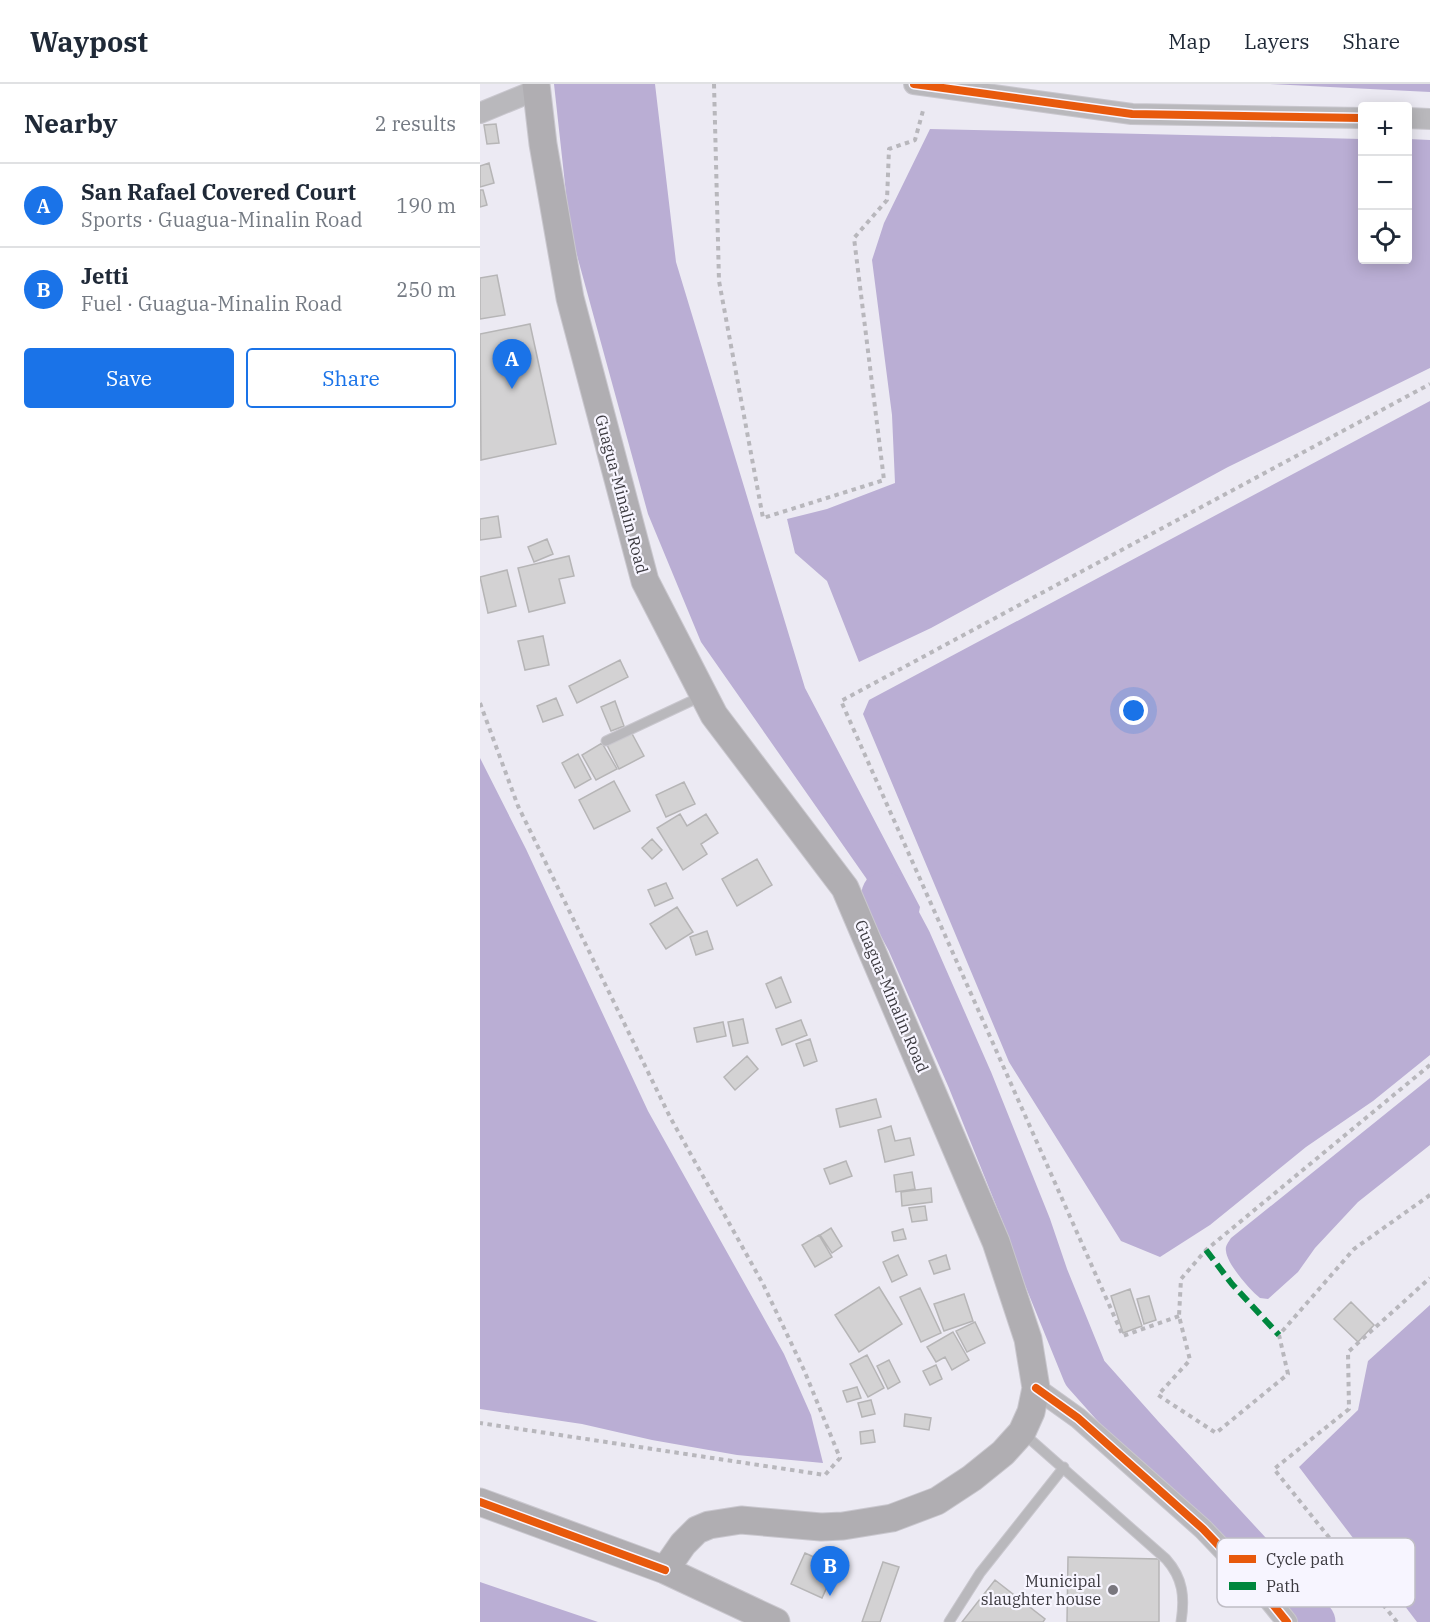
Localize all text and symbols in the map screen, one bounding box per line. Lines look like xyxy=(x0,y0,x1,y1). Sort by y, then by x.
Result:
text: Waypost xyxy=(30,23,148,60)
text: Map xyxy=(1168,27,1211,55)
text: Layers xyxy=(1244,27,1310,55)
text: Share xyxy=(1343,27,1400,55)
map controls xyxy=(1358,102,1412,264)
button: + xyxy=(1358,102,1412,156)
text: Nearby xyxy=(24,106,118,140)
text: 2 results xyxy=(375,110,456,137)
button: − xyxy=(1358,156,1412,210)
text: San Rafael Covered Court xyxy=(81,177,356,206)
text: A xyxy=(37,192,50,219)
text: 190 m xyxy=(396,192,456,219)
text: Sports · Guagua-Minalin Road xyxy=(81,206,363,233)
button: locate xyxy=(1358,210,1412,264)
text: Jetti xyxy=(81,261,129,290)
text: B xyxy=(36,276,51,303)
text: 250 m xyxy=(396,276,456,303)
text: Fuel · Guagua-Minalin Road xyxy=(81,290,342,317)
pin: A xyxy=(492,340,531,389)
button: Save xyxy=(24,348,234,408)
button: Share xyxy=(246,348,456,408)
street label: Guagua-Minalin Road xyxy=(591,412,653,576)
your location xyxy=(1119,696,1148,725)
street label: Guagua-Minalin Road xyxy=(851,917,933,1075)
legend xyxy=(1217,1538,1415,1607)
pin: B xyxy=(810,1546,850,1596)
text: Cycle path xyxy=(1266,1549,1344,1569)
place label: Municipal slaughter house xyxy=(981,1571,1101,1609)
text: Path xyxy=(1266,1576,1300,1596)
marker: Municipal slaughter house xyxy=(1106,1583,1120,1597)

